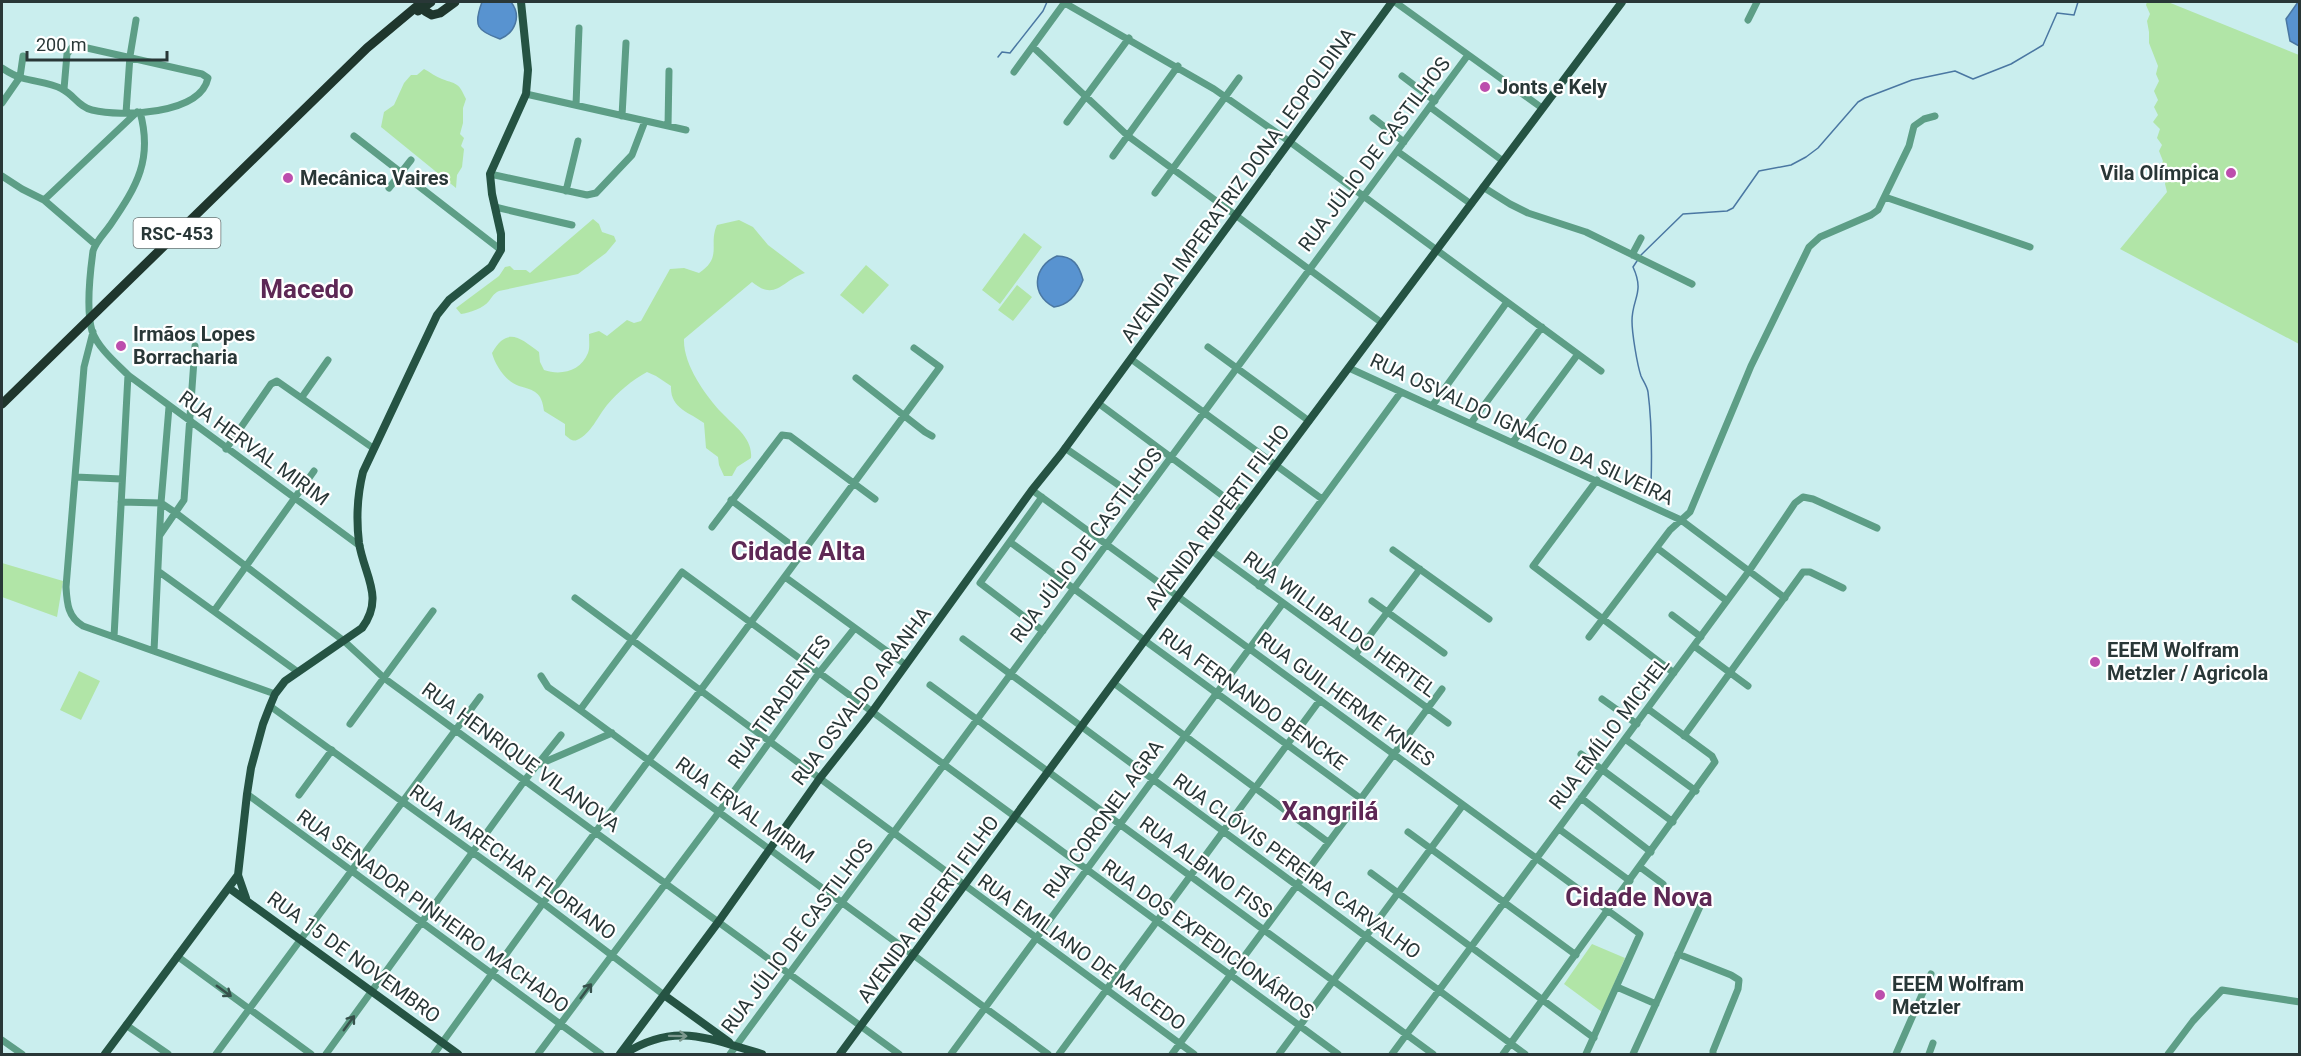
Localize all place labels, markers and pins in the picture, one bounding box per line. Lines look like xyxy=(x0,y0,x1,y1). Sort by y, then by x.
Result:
place label: Jonts e Kely xyxy=(1497,75,1608,99)
marker: Jonts e Kely xyxy=(1478,80,1492,94)
place label: Vila Olímpica xyxy=(2100,161,2219,185)
place label: Mecânica Vaires xyxy=(300,166,449,190)
marker: Vila Olímpica xyxy=(2224,166,2238,180)
marker: Mecânica Vaires xyxy=(281,171,295,185)
place label: Irmãos Lopes Borracharia xyxy=(133,322,255,369)
marker: Irmãos Lopes Borracharia xyxy=(114,339,128,353)
place label: EEEM Wolfram Metzler / Agricola xyxy=(2107,638,2269,685)
marker: EEEM Wolfram Metzler / Agricola xyxy=(2088,655,2102,669)
place label: EEEM Wolfram Metzler xyxy=(1892,972,2024,1019)
marker: EEEM Wolfram Metzler xyxy=(1873,988,1887,1002)

